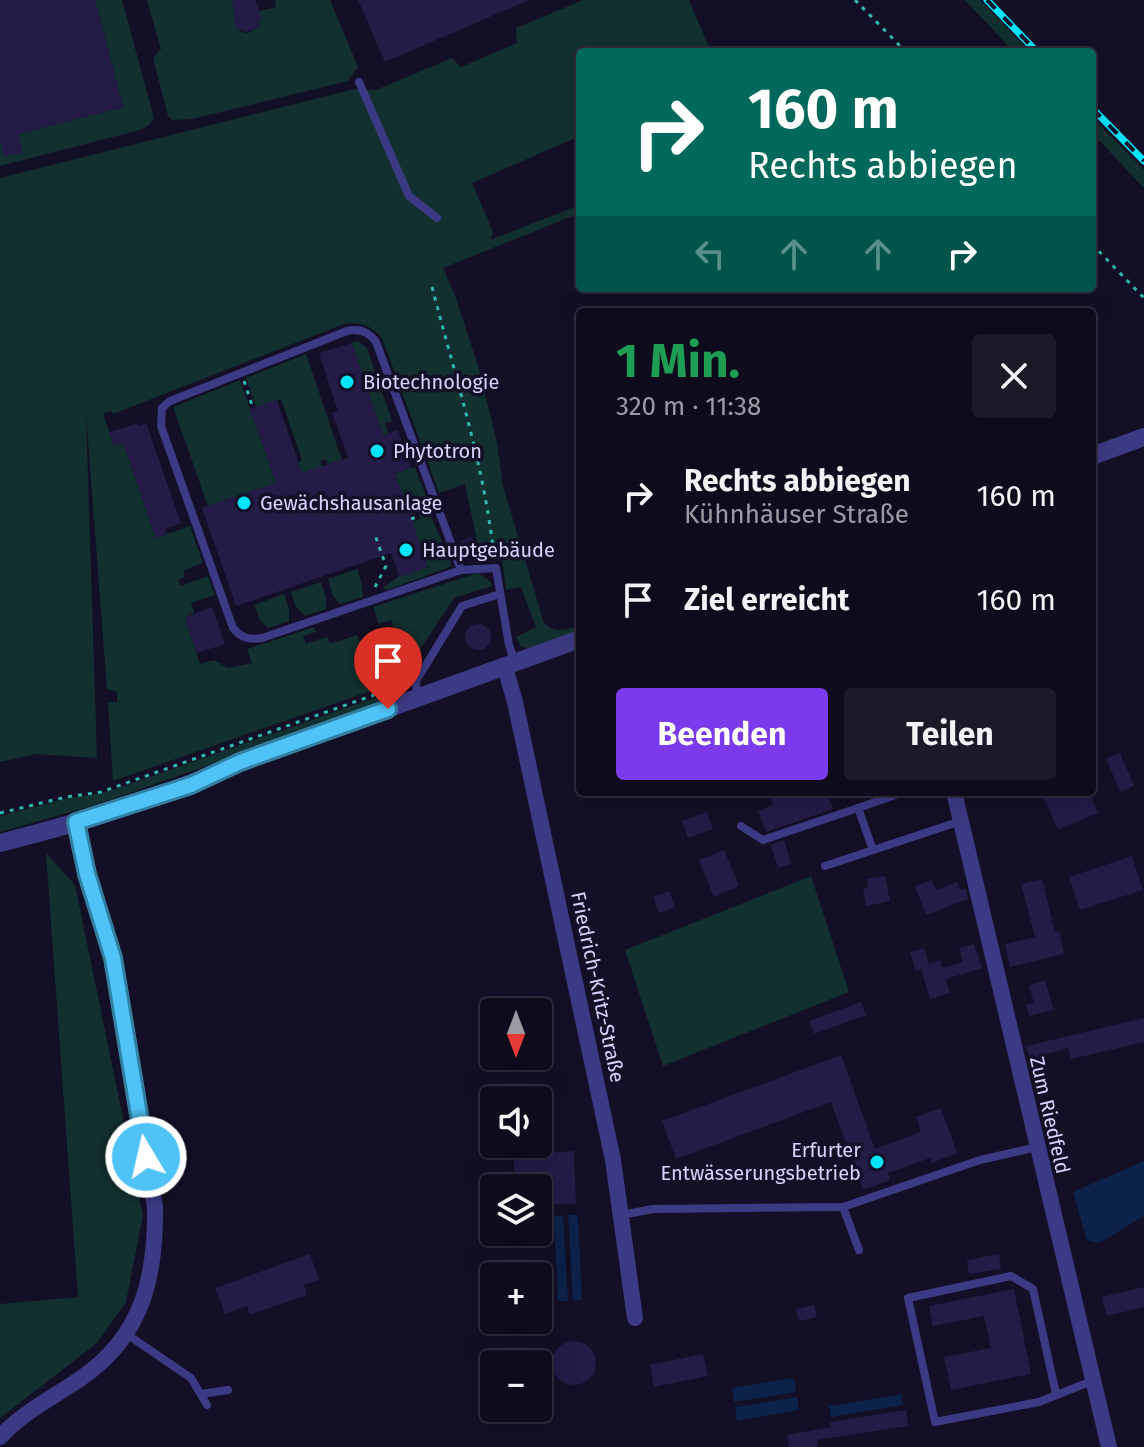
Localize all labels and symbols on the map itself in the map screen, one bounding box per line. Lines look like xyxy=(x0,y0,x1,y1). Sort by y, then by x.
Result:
place label: Biotechnologie xyxy=(363,370,499,394)
marker: Biotechnologie xyxy=(338,373,356,391)
place label: Phytotron xyxy=(393,439,482,463)
marker: Phytotron xyxy=(368,442,386,460)
place label: Gewächshausanlage xyxy=(260,491,443,515)
marker: Gewächshausanlage xyxy=(235,494,253,512)
place label: Hauptgebäude xyxy=(422,538,555,562)
marker: Hauptgebäude xyxy=(397,541,415,559)
pin xyxy=(354,627,422,709)
street label: Friedrich-Kritz-Straße xyxy=(566,889,630,1085)
north arrow xyxy=(480,998,552,1070)
street label: Zum Riedfeld xyxy=(1025,1054,1075,1176)
position arrow xyxy=(104,1115,188,1199)
place label: Erfurter Entwässerungsbetrieb xyxy=(661,1138,861,1185)
marker: Erfurter Entwässerungsbetrieb xyxy=(868,1153,886,1171)

